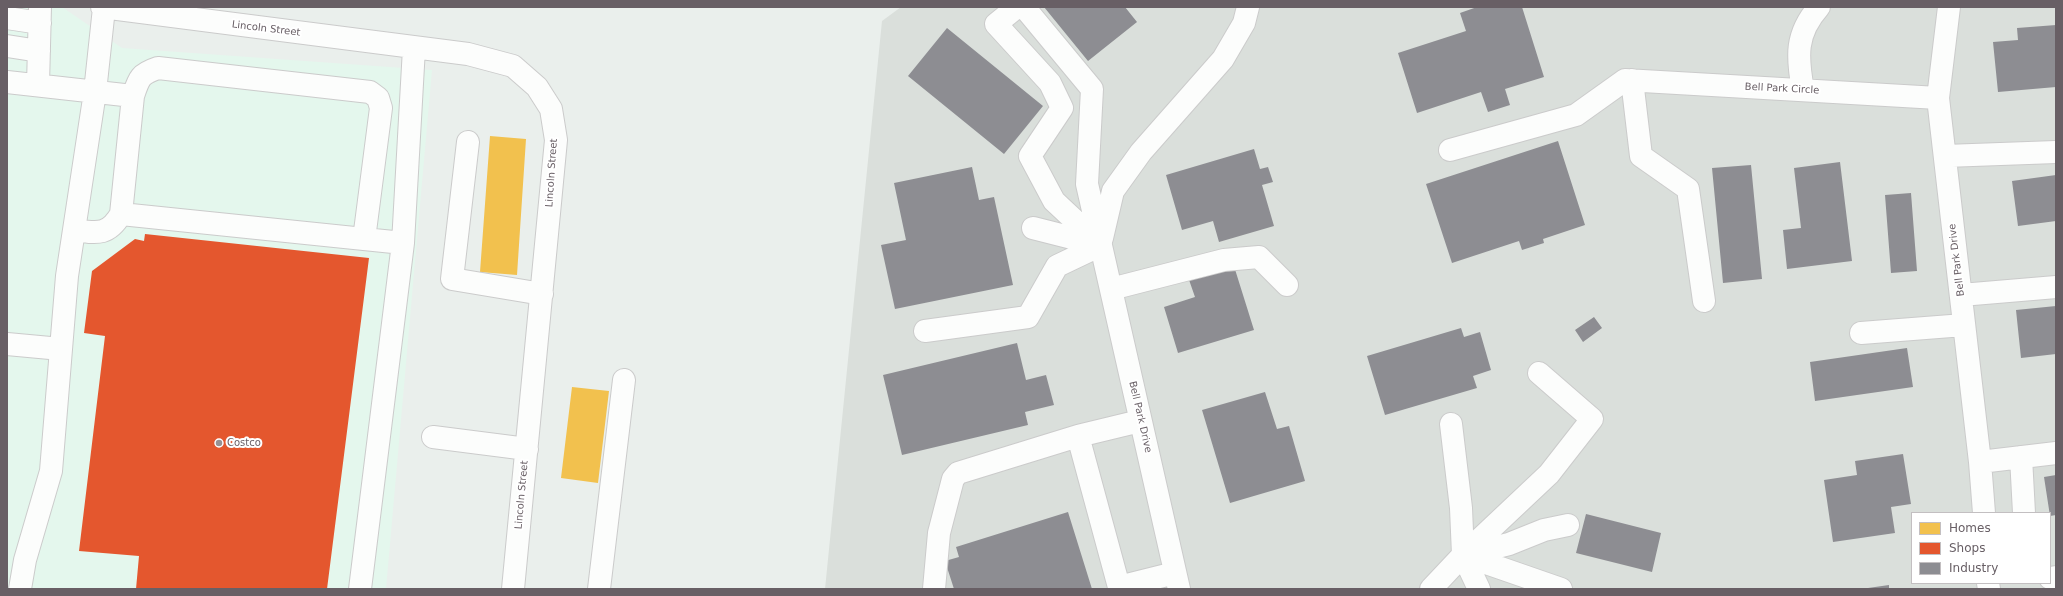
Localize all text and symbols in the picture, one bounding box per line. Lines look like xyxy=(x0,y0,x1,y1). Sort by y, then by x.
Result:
street label: Lincoln Street xyxy=(231,19,301,39)
street label: Bell Park Circle xyxy=(1744,81,1820,97)
street label: Lincoln Street xyxy=(544,138,560,208)
street label: Bell Park Drive xyxy=(1947,223,1967,297)
street label: Bell Park Drive xyxy=(1126,380,1154,454)
place label: Costco xyxy=(227,437,261,449)
marker: Costco xyxy=(214,438,224,448)
street label: Lincoln Street xyxy=(513,460,531,530)
legend xyxy=(1911,512,2051,584)
text: Homes xyxy=(1949,521,1991,535)
text: Shops xyxy=(1949,541,1985,555)
text: Industry xyxy=(1949,561,1998,575)

